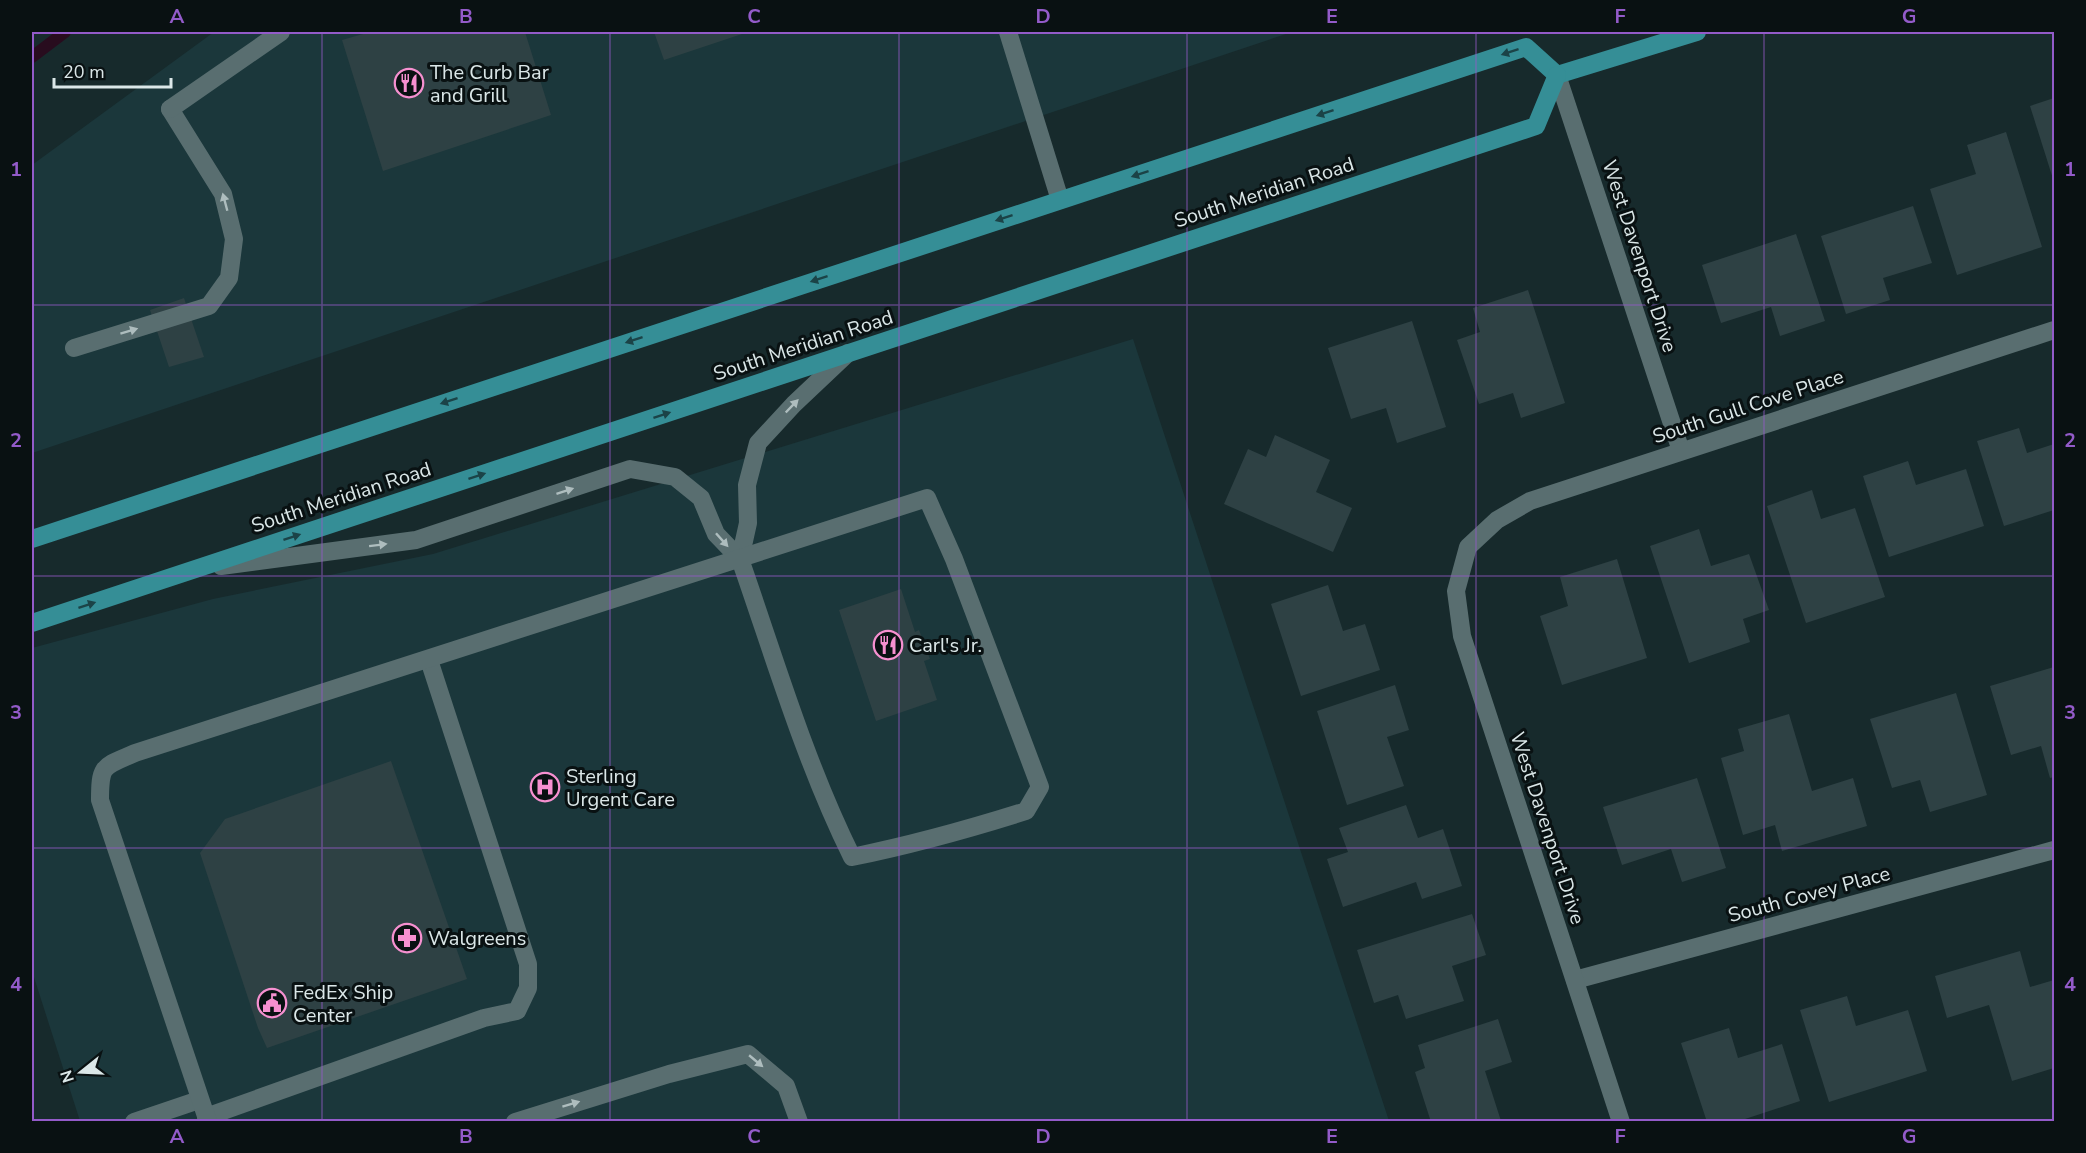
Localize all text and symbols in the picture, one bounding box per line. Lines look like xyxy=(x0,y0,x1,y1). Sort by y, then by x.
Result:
text: A xyxy=(170,3,185,30)
text: B xyxy=(459,3,473,30)
text: C xyxy=(747,3,761,30)
text: D xyxy=(1035,3,1051,30)
text: E xyxy=(1326,3,1338,30)
text: F xyxy=(1614,3,1626,30)
text: G xyxy=(1902,3,1916,30)
one-way arrow xyxy=(1501,47,1519,57)
scale bar xyxy=(54,51,171,89)
place label: The Curb Bar and Grill xyxy=(430,59,549,109)
text: 20 m xyxy=(63,60,105,84)
restaurant icon: The Curb Bar and Grill xyxy=(393,67,425,99)
one-way arrow xyxy=(1316,108,1334,118)
street label: South Meridian Road xyxy=(1171,151,1358,234)
text: 1 xyxy=(10,156,22,183)
text: 1 xyxy=(2064,156,2076,183)
street label: West Davenport Drive xyxy=(1596,157,1683,356)
one-way arrow xyxy=(1131,169,1149,179)
one-way arrow xyxy=(220,193,229,211)
one-way arrow xyxy=(995,214,1013,224)
one-way arrow xyxy=(810,275,828,285)
street label: South Meridian Road xyxy=(710,304,897,387)
one-way arrow xyxy=(120,326,138,335)
one-way arrow xyxy=(625,336,643,346)
street label: South Gull Cove Place xyxy=(1649,363,1847,450)
one-way arrow xyxy=(440,397,458,407)
one-way arrow xyxy=(785,399,799,414)
one-way arrow xyxy=(653,409,671,419)
text: 2 xyxy=(10,427,22,454)
text: 2 xyxy=(2064,427,2076,454)
street label: South Meridian Road xyxy=(248,456,435,539)
one-way arrow xyxy=(468,471,486,480)
one-way arrow xyxy=(556,485,574,495)
one-way arrow xyxy=(283,532,301,541)
one-way arrow xyxy=(715,532,728,547)
one-way arrow xyxy=(369,540,388,550)
one-way arrow xyxy=(78,599,96,609)
restaurant icon: Carl's Jr. xyxy=(872,629,904,661)
place label: Carl's Jr. xyxy=(909,632,982,659)
text: 3 xyxy=(10,699,22,726)
text: 3 xyxy=(2064,699,2076,726)
street label: West Davenport Drive xyxy=(1504,729,1591,928)
place label: Sterling Urgent Care xyxy=(566,763,675,813)
hospital icon: Sterling Urgent Care xyxy=(529,771,561,803)
street label: South Covey Place xyxy=(1725,860,1893,929)
pharmacy icon: Walgreens xyxy=(391,922,423,954)
place label: Walgreens xyxy=(428,925,526,952)
text: 4 xyxy=(10,971,22,998)
text: 4 xyxy=(2064,971,2076,998)
place label: FedEx Ship Center xyxy=(293,979,393,1029)
public building icon: FedEx Ship Center xyxy=(256,987,288,1019)
north arrow xyxy=(51,1042,111,1102)
one-way arrow xyxy=(748,1054,763,1067)
text: N xyxy=(55,1067,80,1085)
one-way arrow xyxy=(562,1099,580,1108)
text: A xyxy=(170,1123,185,1150)
text: B xyxy=(459,1123,473,1150)
text: C xyxy=(747,1123,761,1150)
text: D xyxy=(1035,1123,1051,1150)
text: E xyxy=(1326,1123,1338,1150)
text: F xyxy=(1614,1123,1626,1150)
text: G xyxy=(1902,1123,1916,1150)

